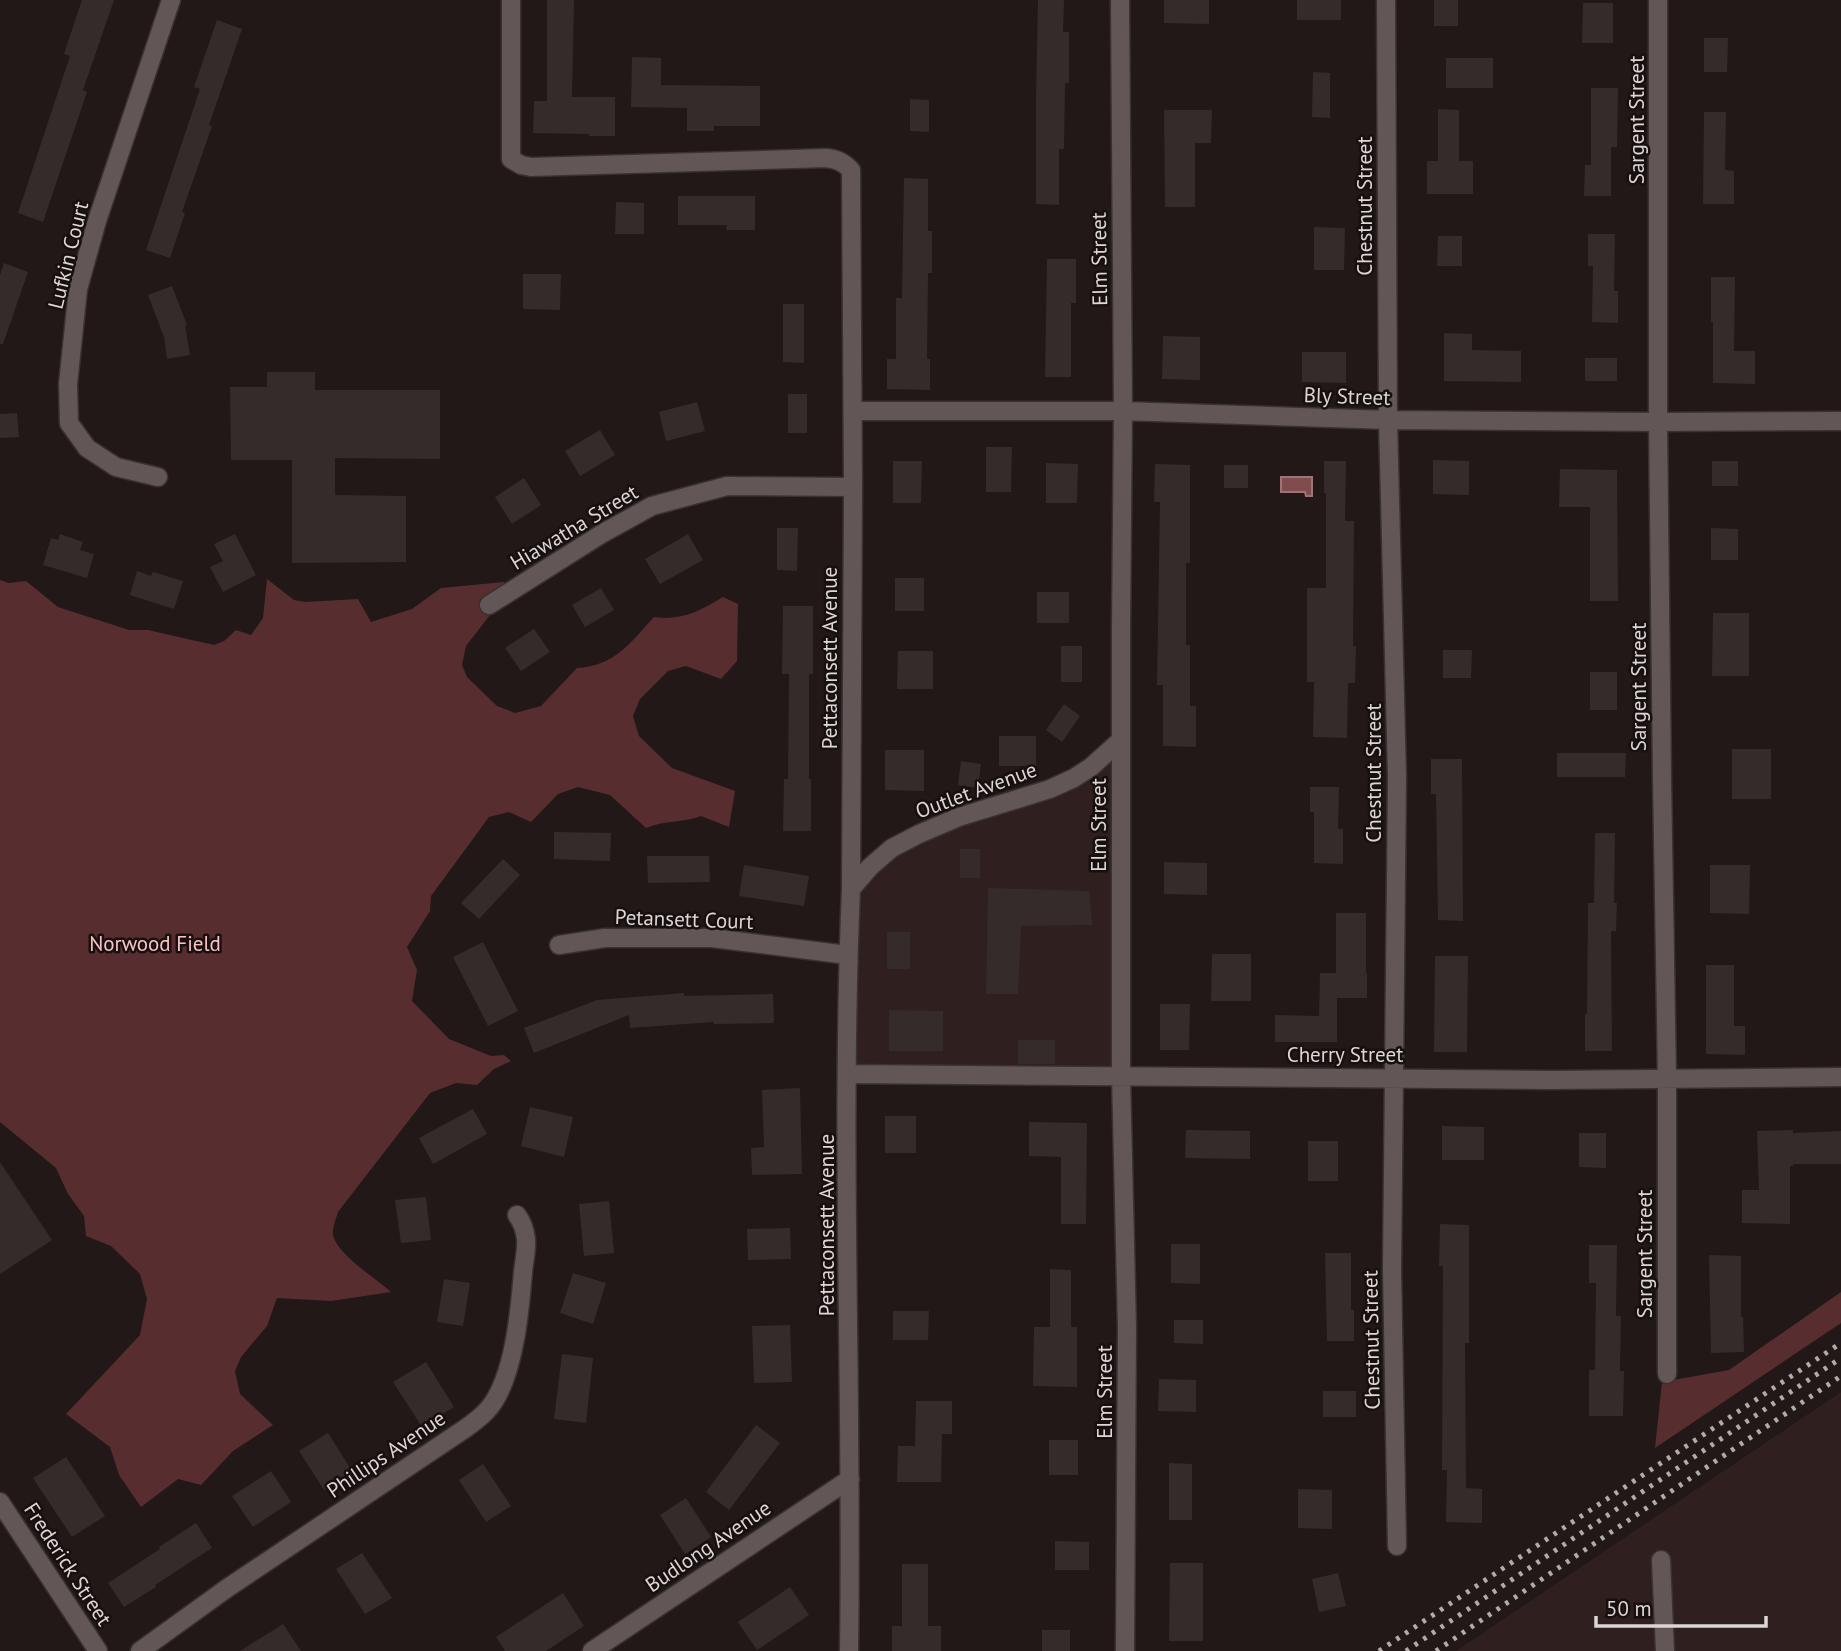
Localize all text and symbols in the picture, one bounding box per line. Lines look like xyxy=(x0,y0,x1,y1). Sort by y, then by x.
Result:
street label: Sargent Street xyxy=(1623,56,1650,184)
street label: Chestnut Street xyxy=(1351,136,1378,276)
street label: Lufkin Court xyxy=(42,198,94,312)
street label: Elm Street xyxy=(1085,212,1113,306)
street label: Bly Street xyxy=(1303,381,1391,411)
street label: Hiawatha Street xyxy=(505,478,643,576)
street label: Pettaconsett Avenue xyxy=(816,567,843,749)
street label: Sargent Street xyxy=(1625,623,1652,751)
street label: Chestnut Street xyxy=(1360,703,1387,843)
street label: Outlet Avenue xyxy=(912,756,1040,824)
street label: Elm Street xyxy=(1085,778,1112,872)
street label: Petansett Court xyxy=(614,903,754,935)
park label: Norwood Field xyxy=(89,930,221,957)
street label: Cherry Street xyxy=(1287,1041,1403,1068)
street label: Pettaconsett Avenue xyxy=(813,1134,840,1316)
street label: Sargent Street xyxy=(1631,1190,1658,1318)
street label: Chestnut Street xyxy=(1356,1270,1386,1410)
street label: Elm Street xyxy=(1091,1345,1118,1439)
street label: Phillips Avenue xyxy=(321,1404,451,1504)
street label: Budlong Avenue xyxy=(640,1494,776,1598)
street label: Frederick Street xyxy=(18,1497,118,1631)
scale bar xyxy=(1596,1584,1766,1628)
text: 50 m xyxy=(1606,1595,1652,1622)

